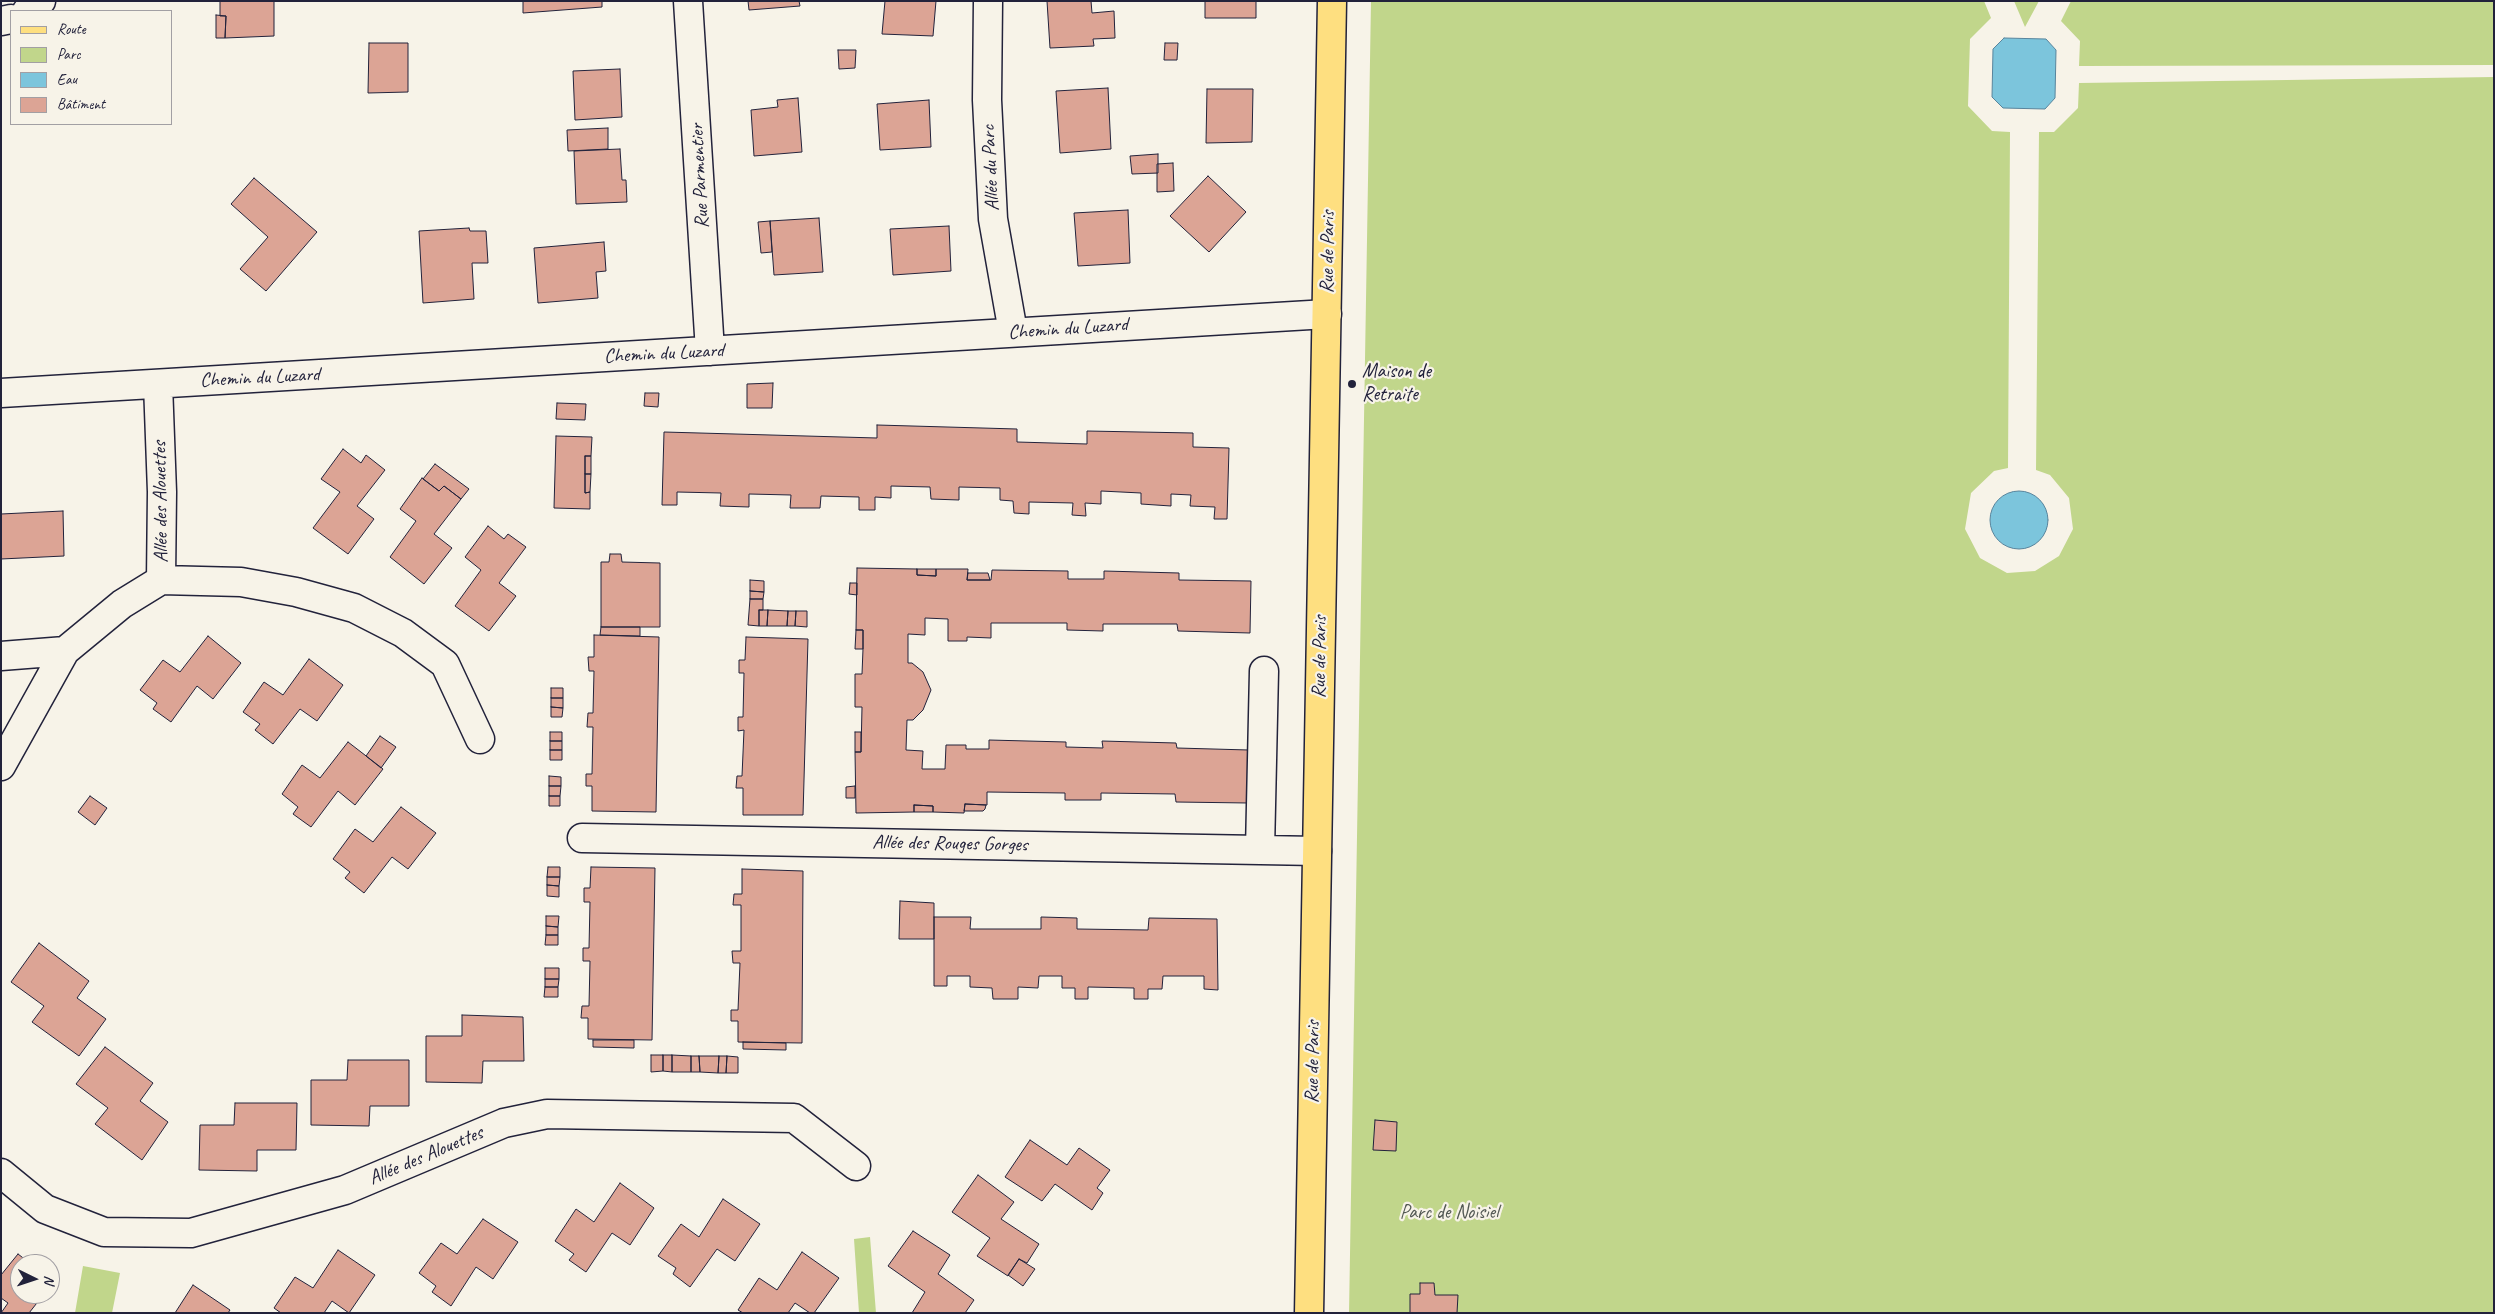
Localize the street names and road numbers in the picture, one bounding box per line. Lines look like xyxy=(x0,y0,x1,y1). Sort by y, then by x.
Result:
street label: Rue Parmentier xyxy=(685,123,715,229)
street label: Allée du Parc xyxy=(977,124,1005,212)
street label: Rue de Paris xyxy=(1315,210,1341,294)
street label: Chemin du Luzard xyxy=(1007,313,1129,345)
street label: Chemin du Luzard xyxy=(603,339,725,369)
street label: Chemin du Luzard xyxy=(199,363,321,393)
street label: Allée des Alouettes xyxy=(148,441,174,563)
street label: Rue de Paris xyxy=(1307,615,1333,699)
street label: Allée des Rouges Gorges xyxy=(872,831,1028,857)
street label: Rue de Paris xyxy=(1300,1020,1326,1104)
street label: Allée des Alouettes xyxy=(365,1121,487,1191)

